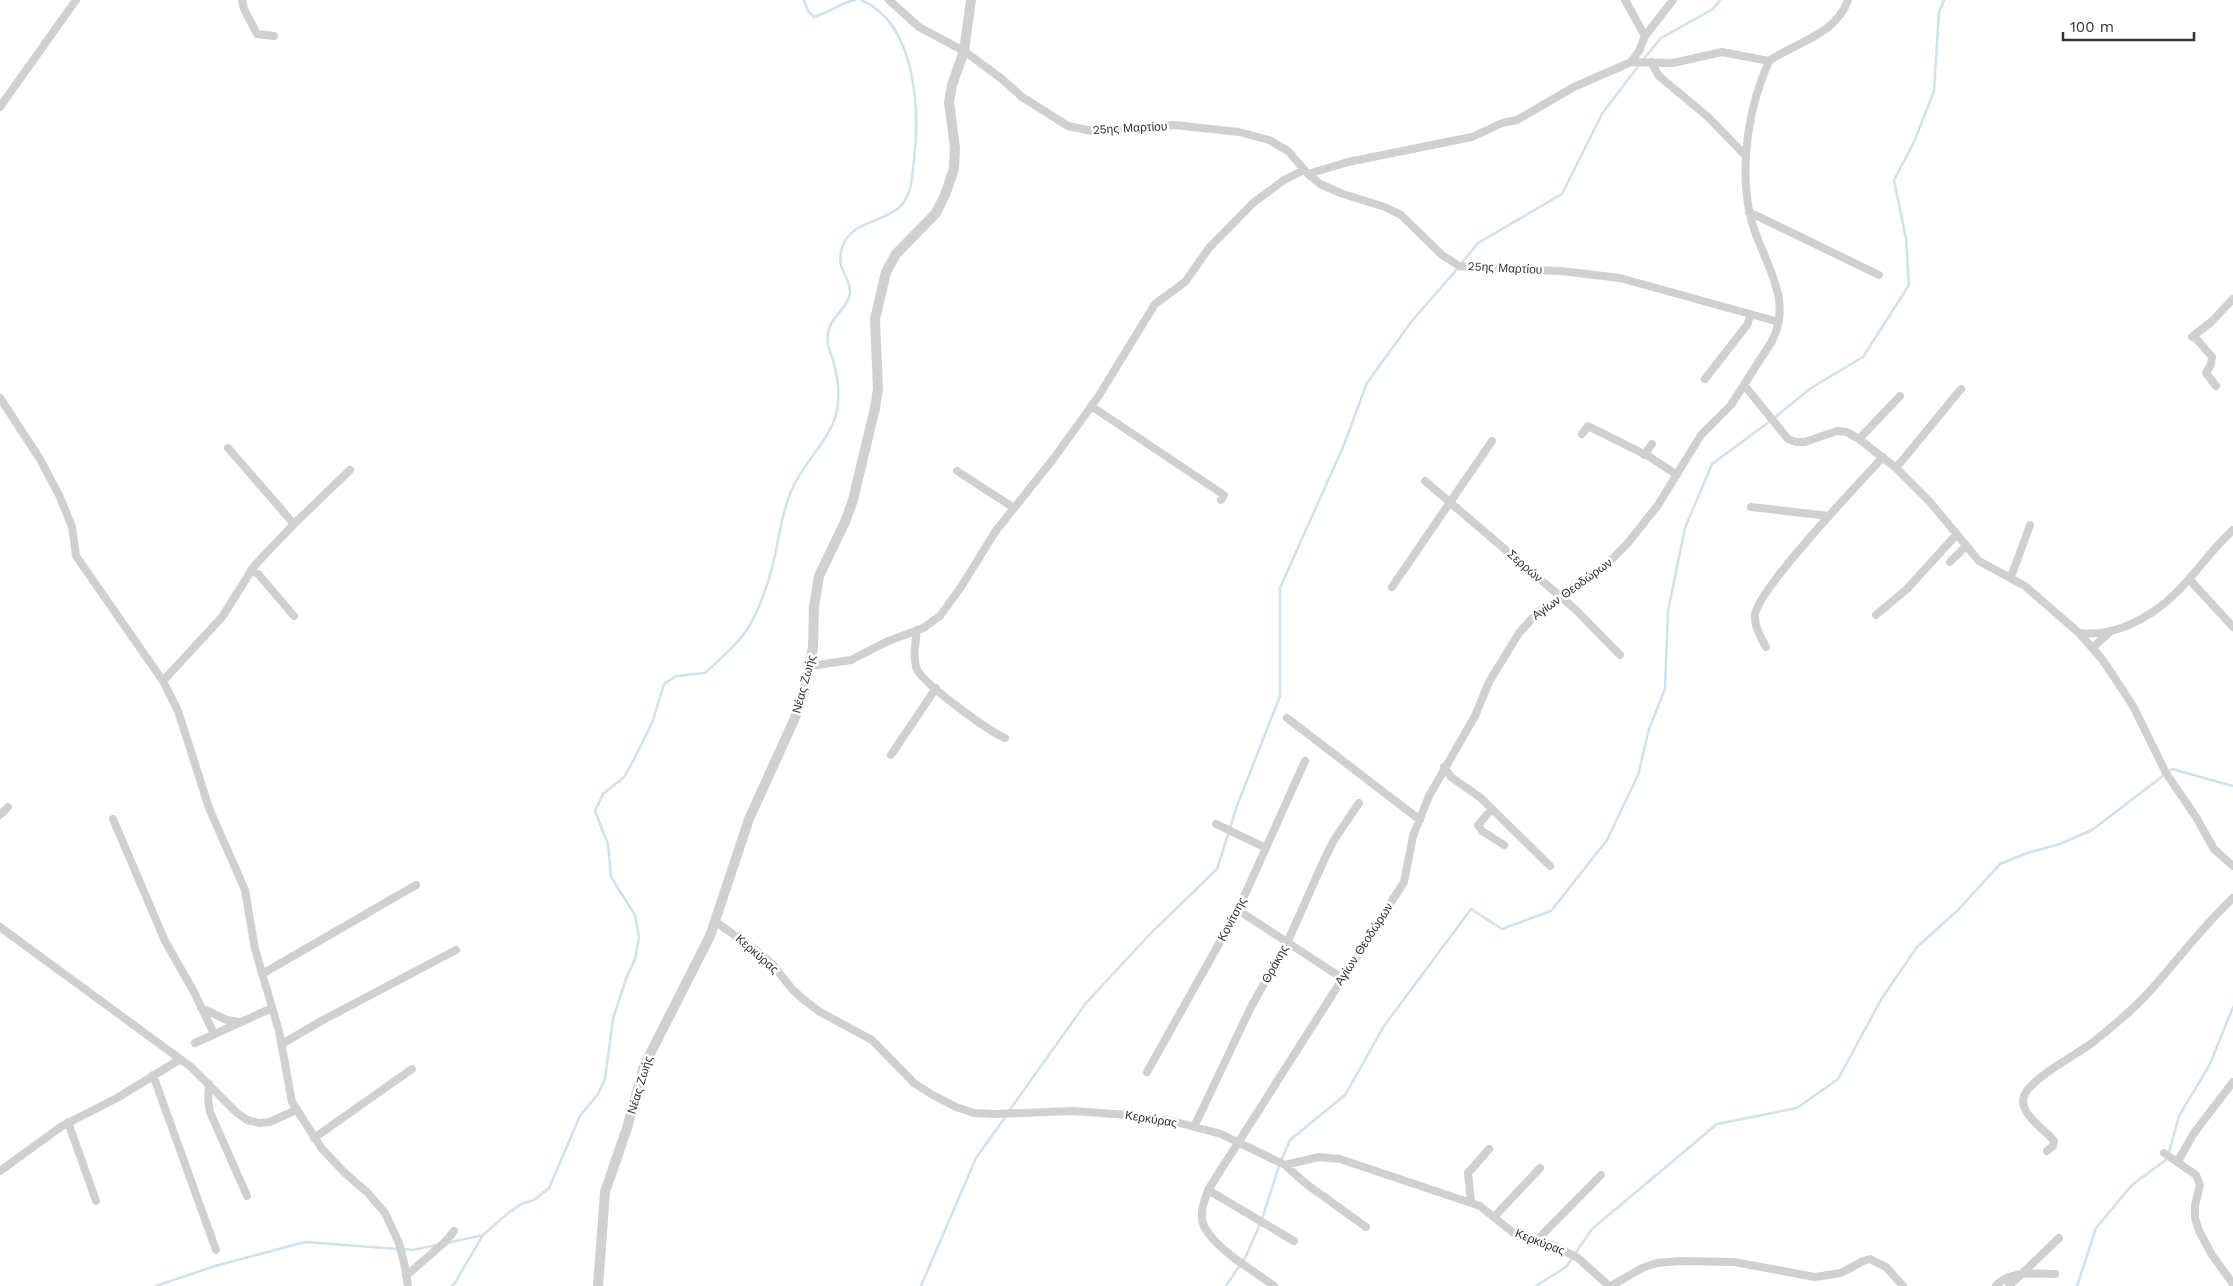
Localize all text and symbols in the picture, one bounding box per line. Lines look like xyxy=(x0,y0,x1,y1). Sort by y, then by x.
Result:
scale bar xyxy=(2063,10,2194,42)
text: 100 m xyxy=(2070,18,2114,36)
street label: 25ης Μαρτίου xyxy=(1092,119,1168,137)
street label: 25ης Μαρτίου xyxy=(1467,259,1543,277)
street label: Σερρών xyxy=(1505,547,1545,585)
street label: Αγίων Θεοδώρων xyxy=(1529,555,1615,623)
street label: Νέας Ζωής xyxy=(789,653,819,715)
street label: Κονίτσης xyxy=(1215,894,1249,943)
street label: Αγίων Θεοδώρων xyxy=(1332,900,1396,988)
street label: Κερκύρας xyxy=(733,932,781,977)
street label: Θράκης xyxy=(1259,942,1291,986)
street label: Νέας Ζωής xyxy=(625,1054,656,1116)
street label: Κερκύρας xyxy=(1124,1108,1178,1130)
street label: Κερκύρας xyxy=(1513,1226,1567,1258)

